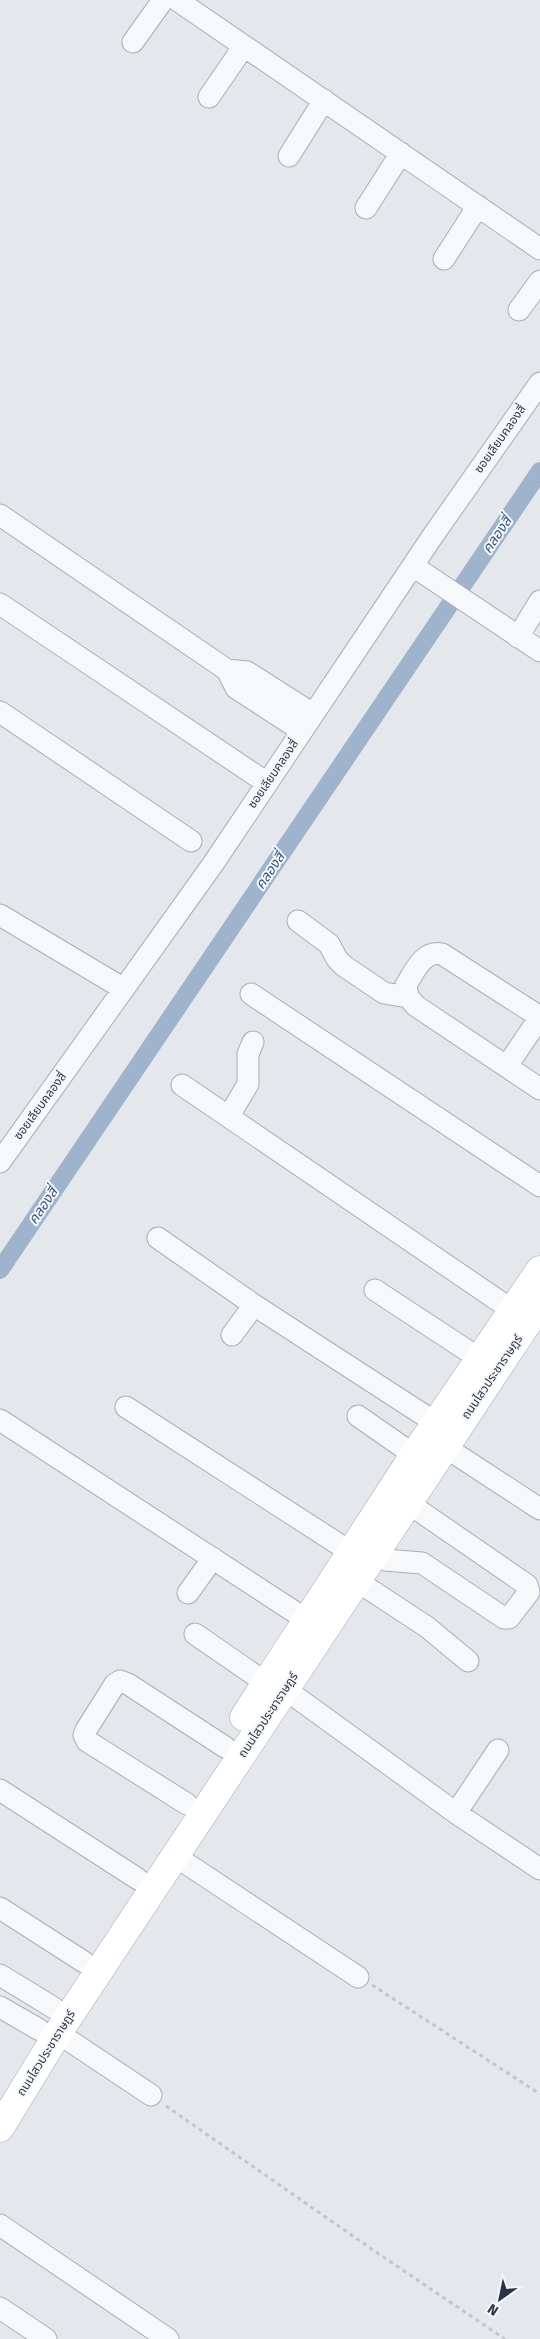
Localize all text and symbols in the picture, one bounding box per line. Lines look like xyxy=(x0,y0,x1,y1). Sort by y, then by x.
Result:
street label: ซอยเลียบคลองสี่ xyxy=(470,401,529,476)
water label: คลองสี่ xyxy=(477,510,517,556)
street label: ซอยเลียบคลองสี่ xyxy=(243,736,301,811)
water label: คลองสี่ xyxy=(250,846,290,892)
street label: ซอยเลียบคลองสี่ xyxy=(9,1068,69,1142)
water label: คลองสี่ xyxy=(23,1181,63,1227)
street label: ถนนไสวประชาราษฎร์ xyxy=(459,1332,526,1422)
street label: ถนนไสวประชาราษฎร์ xyxy=(235,1669,301,1760)
street label: ถนนไสวประชาราษฎร์ xyxy=(14,2007,78,2098)
north arrow xyxy=(475,2274,525,2324)
text: N xyxy=(485,2300,502,2319)

